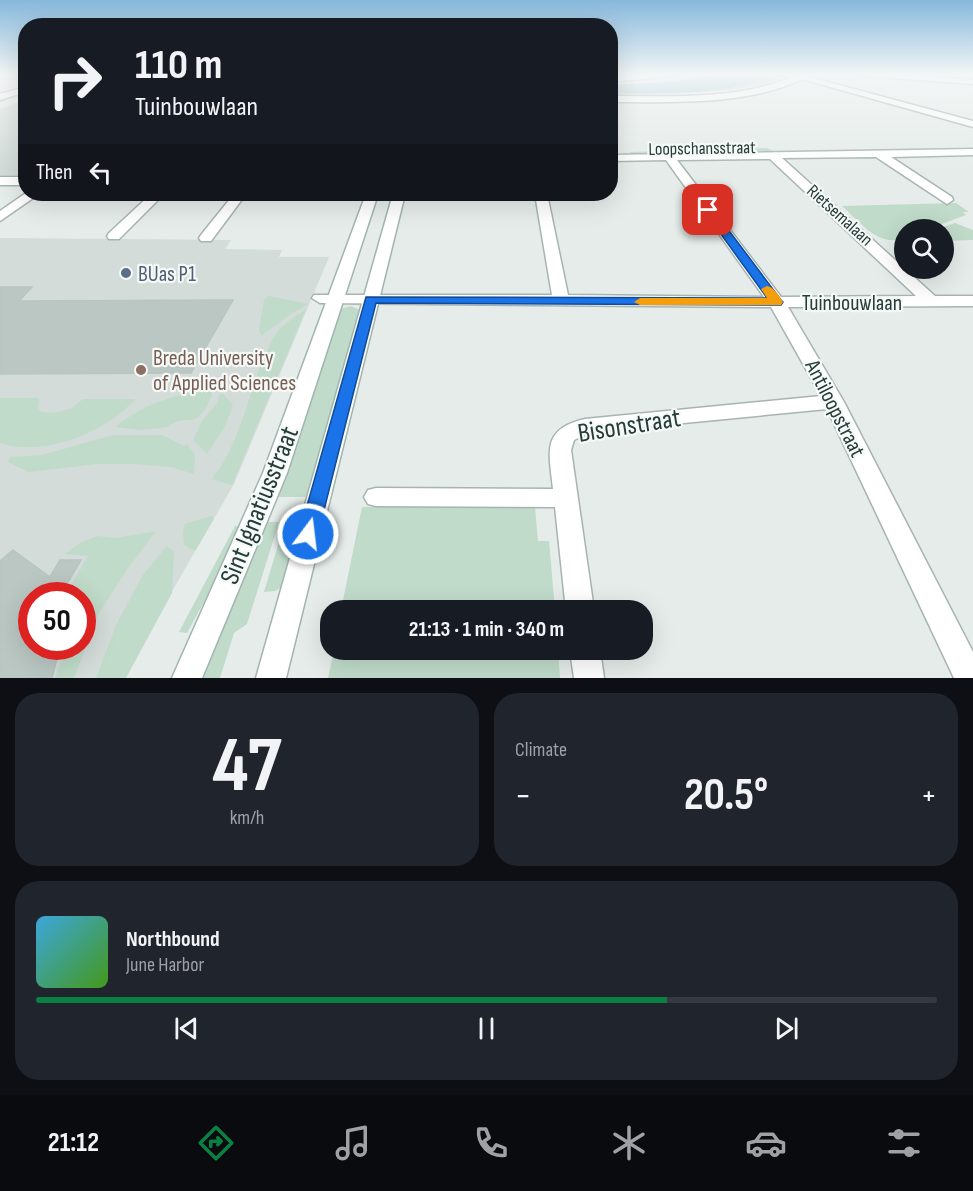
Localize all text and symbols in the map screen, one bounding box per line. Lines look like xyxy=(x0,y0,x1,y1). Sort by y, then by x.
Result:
text: 110 m xyxy=(135,40,222,91)
icon: right xyxy=(36,42,114,120)
text: Tuinbouwlaan xyxy=(135,91,258,123)
street label: Loopschansstraat xyxy=(648,137,756,160)
icon: left xyxy=(84,156,117,189)
text: Then xyxy=(36,159,72,186)
street label: Rietsemalaan xyxy=(802,180,877,250)
pin xyxy=(682,184,733,235)
icon: arrive xyxy=(691,193,724,226)
map controls xyxy=(894,219,954,279)
button: search xyxy=(894,219,954,279)
place label: BUas P1 xyxy=(138,261,196,288)
marker: BUas P1 xyxy=(119,266,133,280)
street label: Tuinbouwlaan xyxy=(802,290,902,317)
place label: Breda University of Applied Sciences xyxy=(153,345,296,397)
street label: Antiloopstraat xyxy=(798,354,871,462)
marker: Breda University of Applied Sciences xyxy=(134,363,148,377)
street label: Bisonstraat xyxy=(575,402,683,450)
street label: Sint Ignatiusstraat xyxy=(214,422,306,589)
position arrow xyxy=(276,502,340,566)
speed limit sign: 50 xyxy=(18,582,96,660)
text: 21:13 · 1 min · 340 m xyxy=(409,616,564,643)
text: 47 xyxy=(212,720,282,813)
text: Climate xyxy=(515,738,567,762)
text: 20.5° xyxy=(684,768,768,823)
text: − xyxy=(515,776,531,816)
text: + xyxy=(921,776,937,816)
text: km/h xyxy=(230,806,264,830)
text: Northbound xyxy=(126,926,220,953)
text: June Harbor xyxy=(126,953,204,977)
icon: previous xyxy=(170,1012,203,1045)
icon: pause xyxy=(470,1012,503,1045)
icon: next xyxy=(770,1012,803,1045)
icon: directions xyxy=(195,1122,237,1164)
icon: music xyxy=(332,1122,374,1164)
icon: phone xyxy=(470,1122,512,1164)
icon: climate xyxy=(608,1122,650,1164)
icon: car xyxy=(745,1122,787,1164)
icon: filters xyxy=(883,1122,925,1164)
text: 21:12 xyxy=(48,1127,99,1159)

